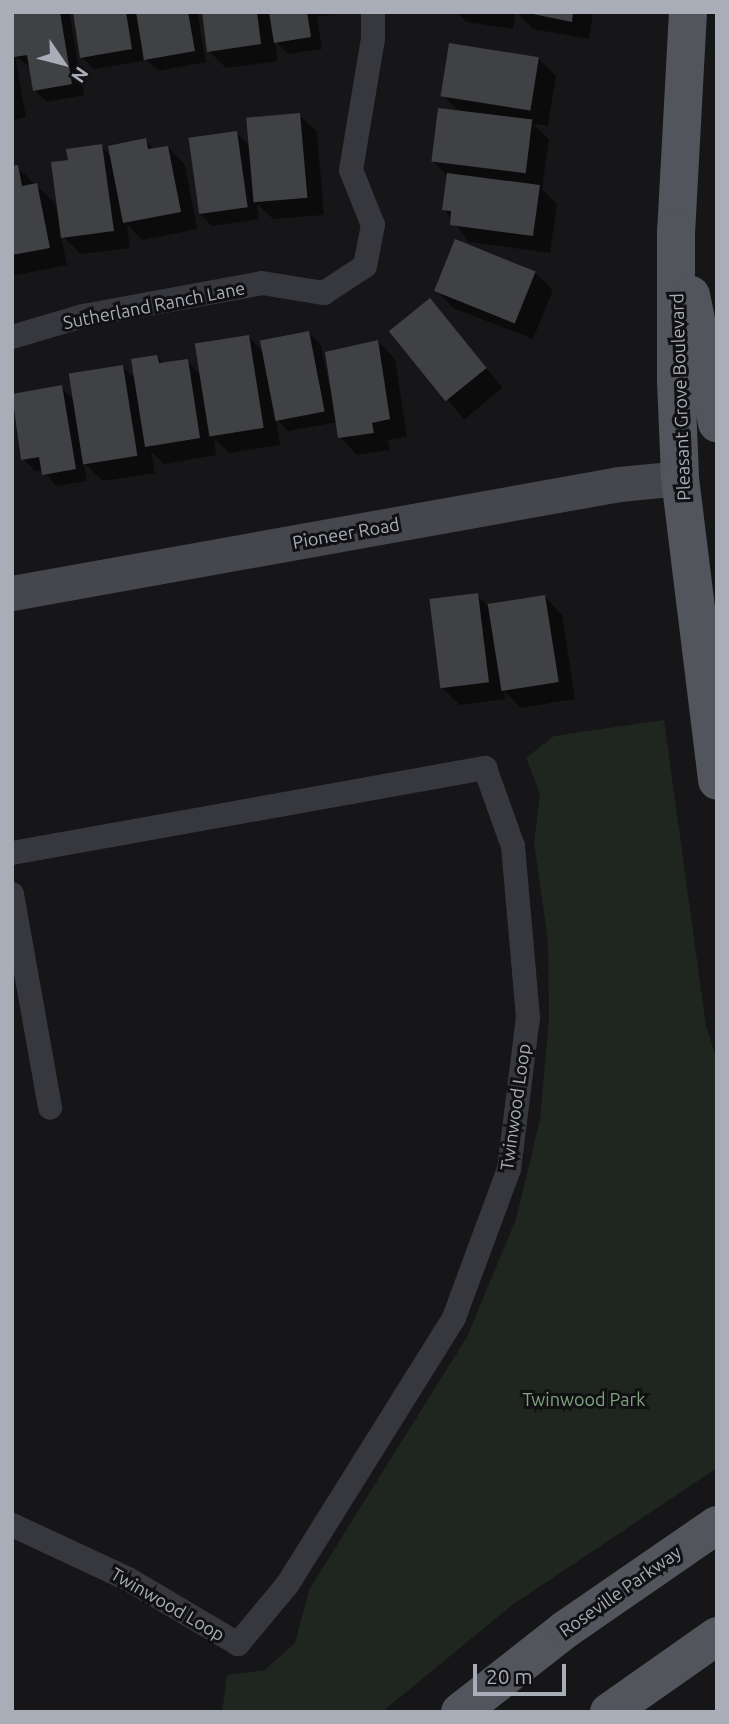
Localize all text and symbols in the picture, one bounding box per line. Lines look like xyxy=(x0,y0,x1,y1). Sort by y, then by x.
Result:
north arrow xyxy=(28,28,98,98)
text: N xyxy=(67,63,93,87)
street label: Sutherland Ranch Lane xyxy=(61,277,247,333)
street label: Pleasant Grove Boulevard xyxy=(666,293,694,501)
street label: Pioneer Road xyxy=(291,513,401,553)
street label: Twinwood Loop xyxy=(495,1042,535,1172)
park label: Twinwood Park xyxy=(523,1388,645,1410)
street label: Roseville Parkway xyxy=(555,1541,685,1641)
street label: Twinwood Loop xyxy=(107,1563,229,1645)
scale bar xyxy=(477,1650,570,1694)
text: 20 m xyxy=(486,1664,533,1688)

